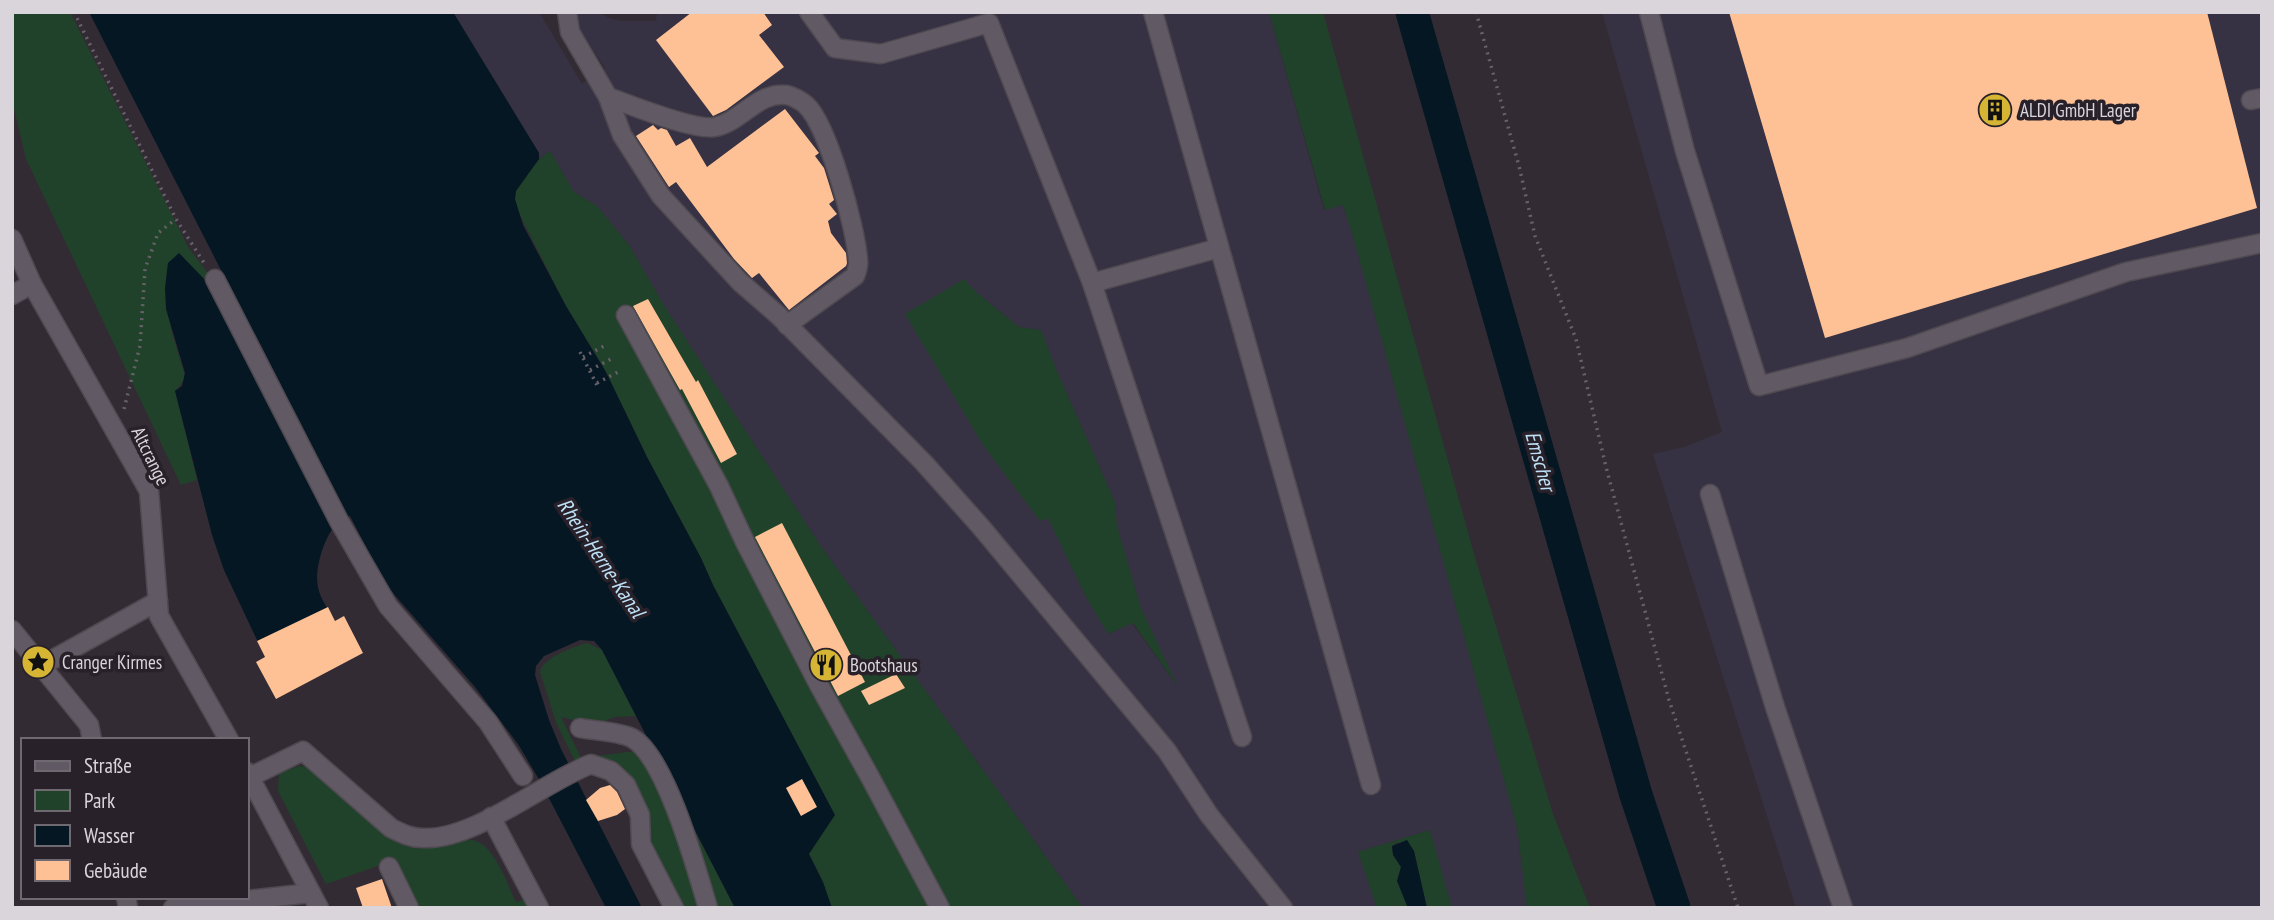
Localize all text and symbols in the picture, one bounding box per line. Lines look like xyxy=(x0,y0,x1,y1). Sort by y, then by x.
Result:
building icon: ALDI GmbH Lager xyxy=(1976,91,2014,129)
place label: ALDI GmbH Lager xyxy=(2020,98,2137,122)
street label: Altcrange xyxy=(127,423,176,489)
water label: Emscher xyxy=(1519,428,1563,497)
water label: Rhein-Herne-Kanal xyxy=(552,493,652,624)
place icon: Cranger Kirmes xyxy=(19,643,57,681)
restaurant icon: Bootshaus xyxy=(807,646,845,684)
place label: Cranger Kirmes xyxy=(62,650,162,674)
place label: Bootshaus xyxy=(850,653,918,677)
legend xyxy=(21,738,248,899)
text: Straße xyxy=(84,752,132,779)
text: Park xyxy=(84,787,115,814)
text: Wasser xyxy=(84,822,135,849)
text: Gebäude xyxy=(84,857,147,884)

